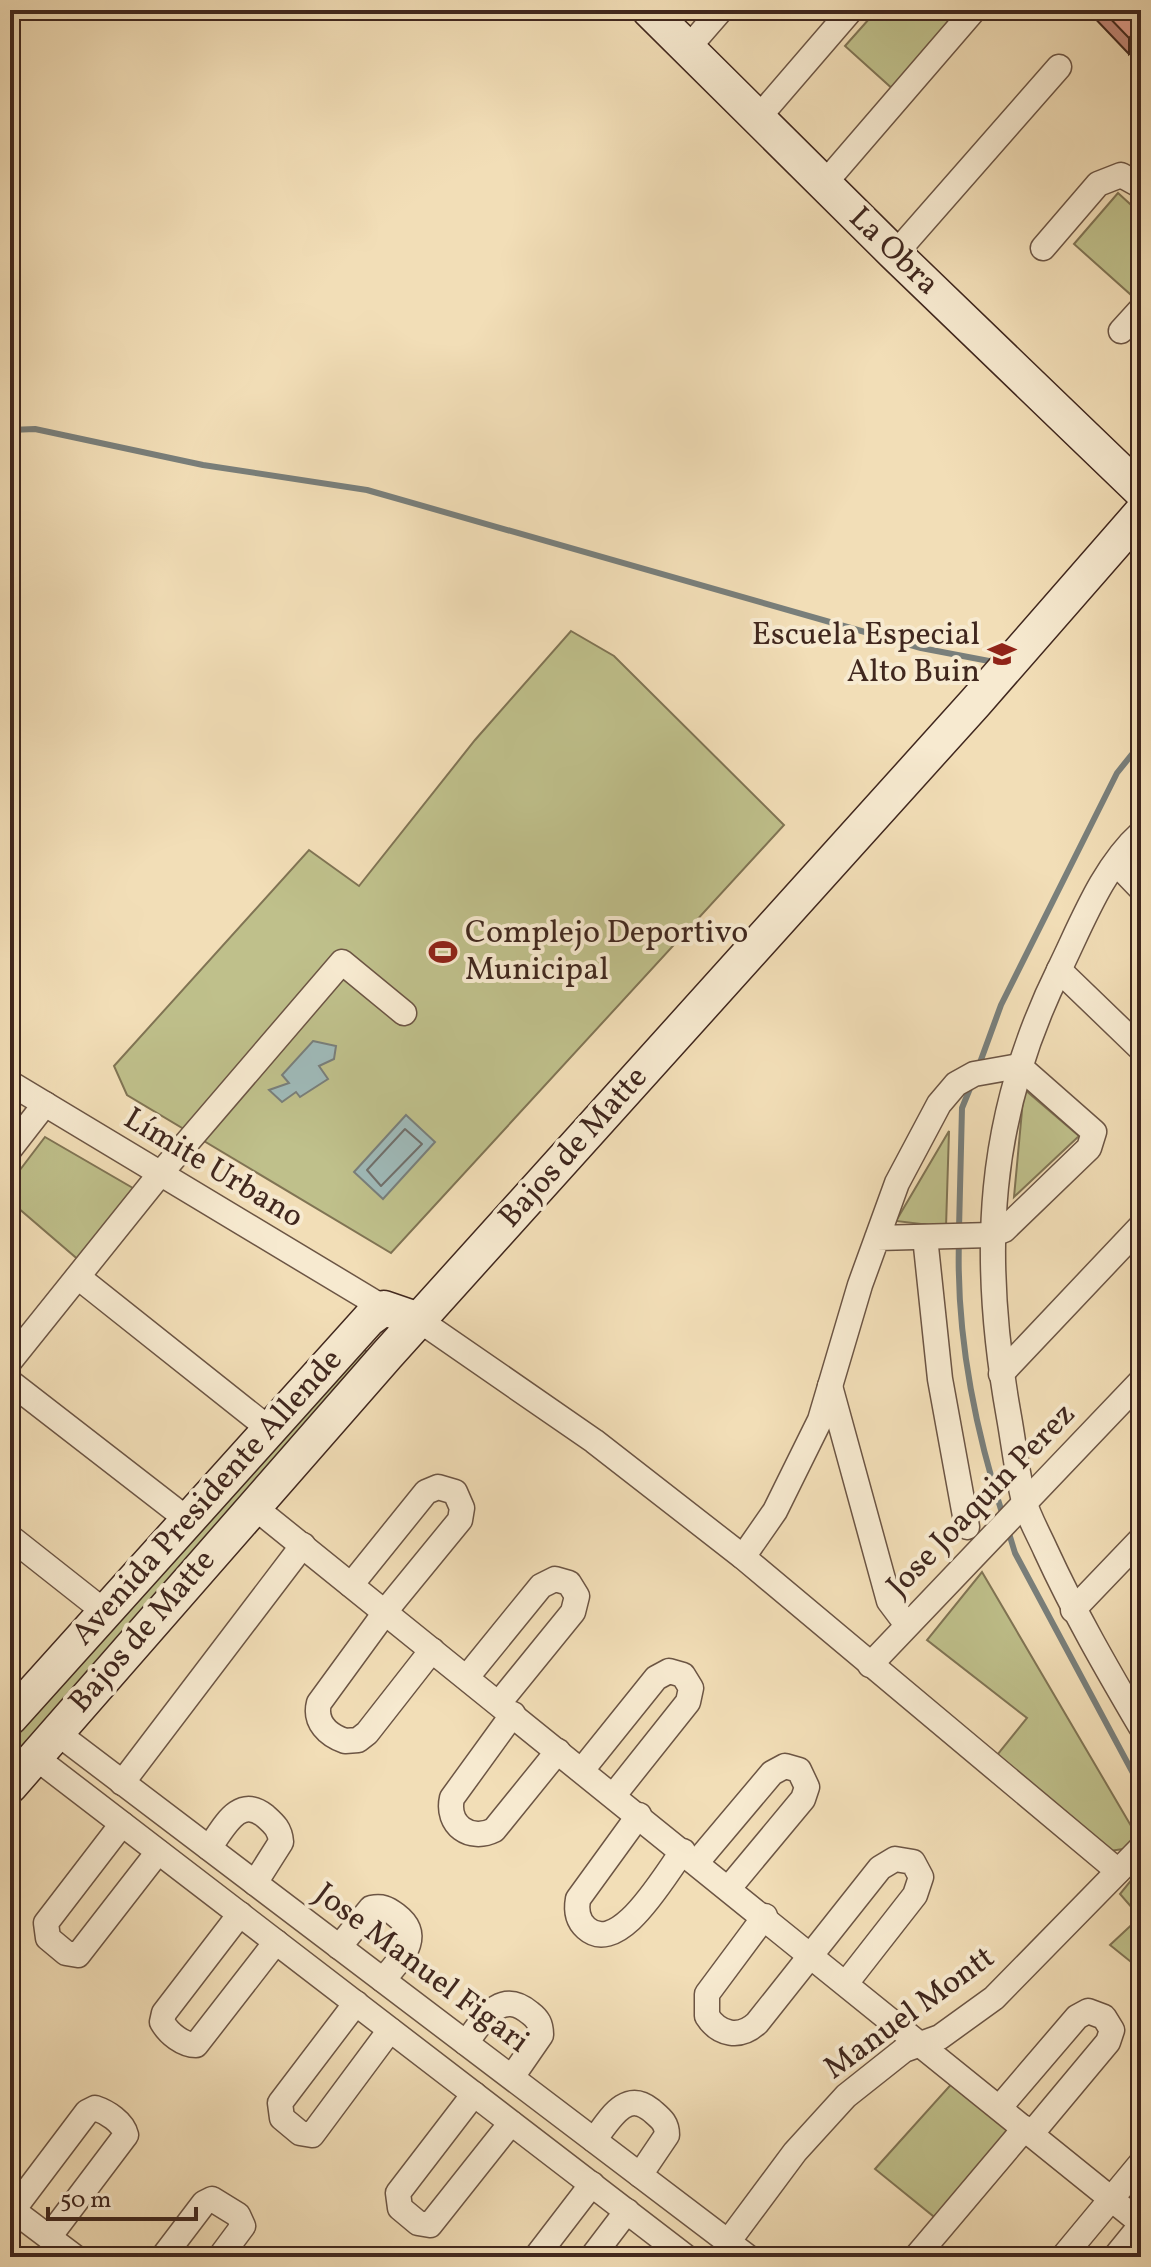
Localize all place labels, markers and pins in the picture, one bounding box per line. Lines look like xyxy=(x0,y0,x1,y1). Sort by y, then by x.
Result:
place label: Escuela Especial Alto Buin xyxy=(752,614,980,695)
school or university icon: Escuela Especial Alto Buin xyxy=(987,639,1017,669)
place label: Complejo Deportivo Municipal xyxy=(465,912,748,993)
sports icon: Complejo Deportivo Municipal xyxy=(428,937,458,967)

